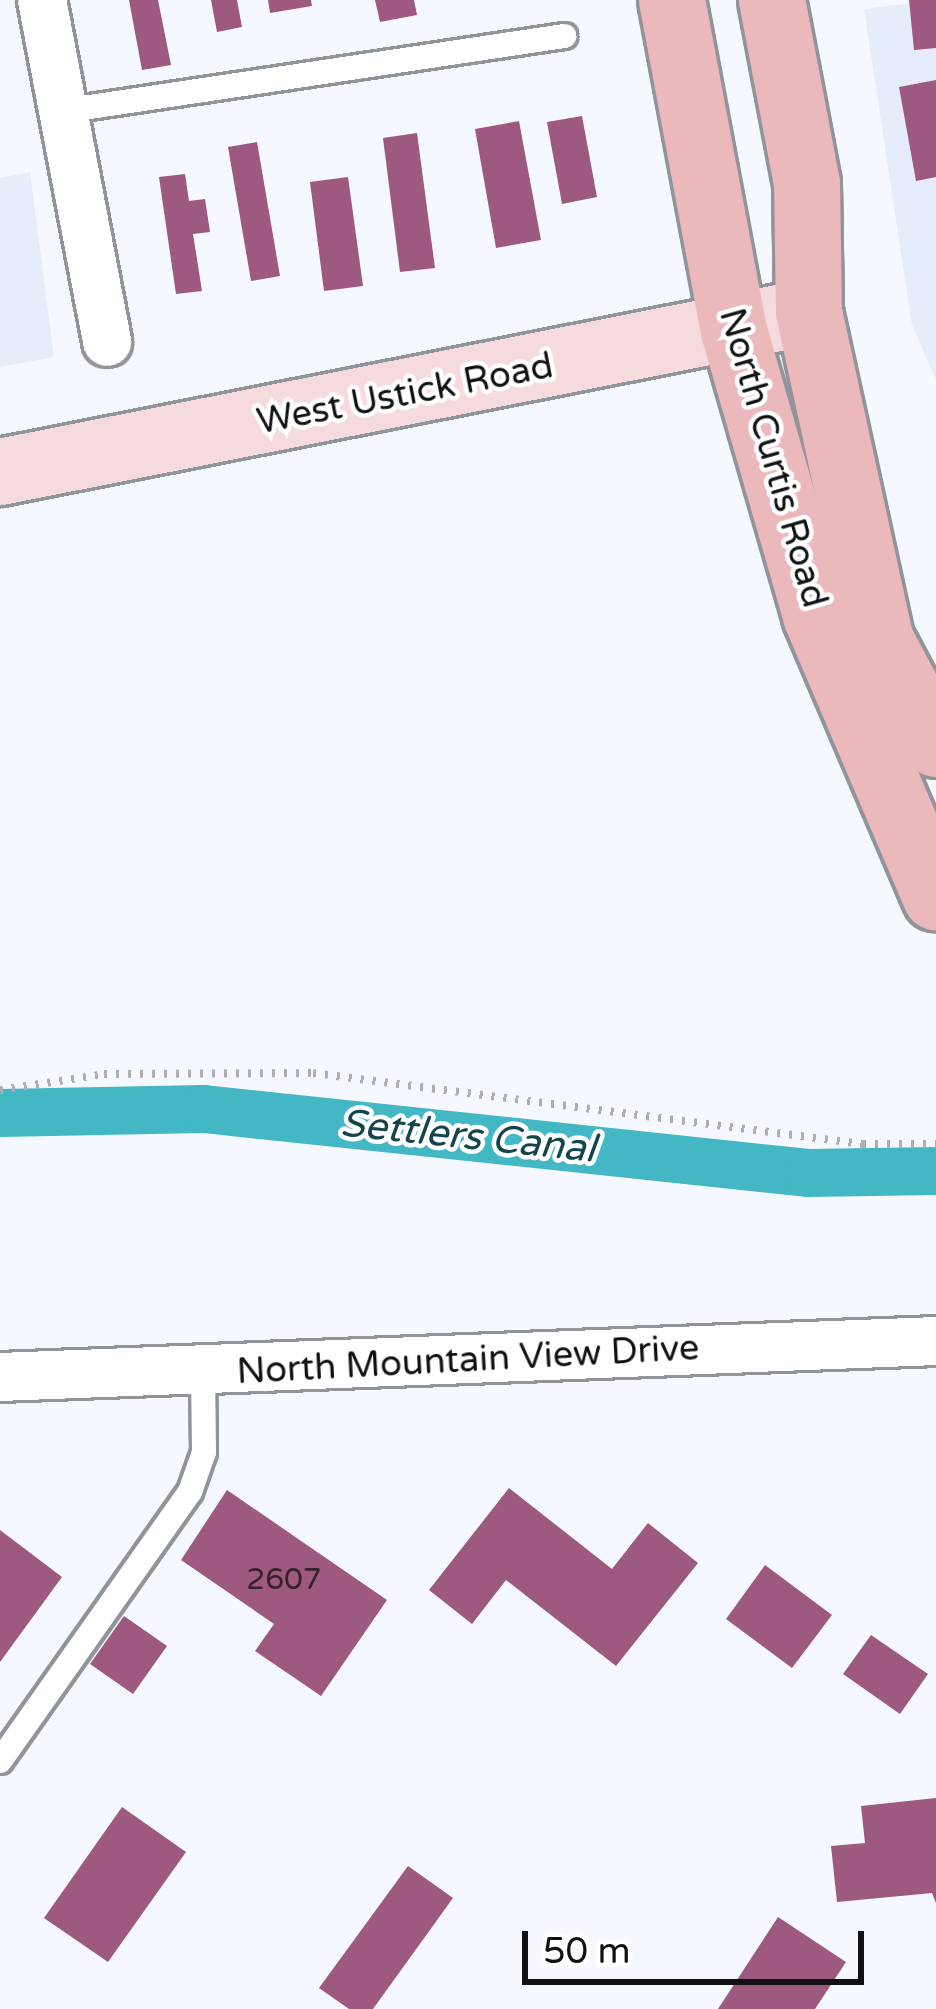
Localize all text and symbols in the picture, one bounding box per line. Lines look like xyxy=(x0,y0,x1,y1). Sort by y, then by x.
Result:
street label: North Curtis Road xyxy=(710,303,836,613)
street label: West Ustick Road xyxy=(253,344,557,444)
water label: Settlers Canal xyxy=(338,1100,598,1174)
street label: North Mountain View Drive xyxy=(236,1326,700,1394)
house number: 2607 xyxy=(246,1562,322,1598)
scale bar xyxy=(528,1907,870,1981)
text: 50 m xyxy=(543,1930,631,1973)

